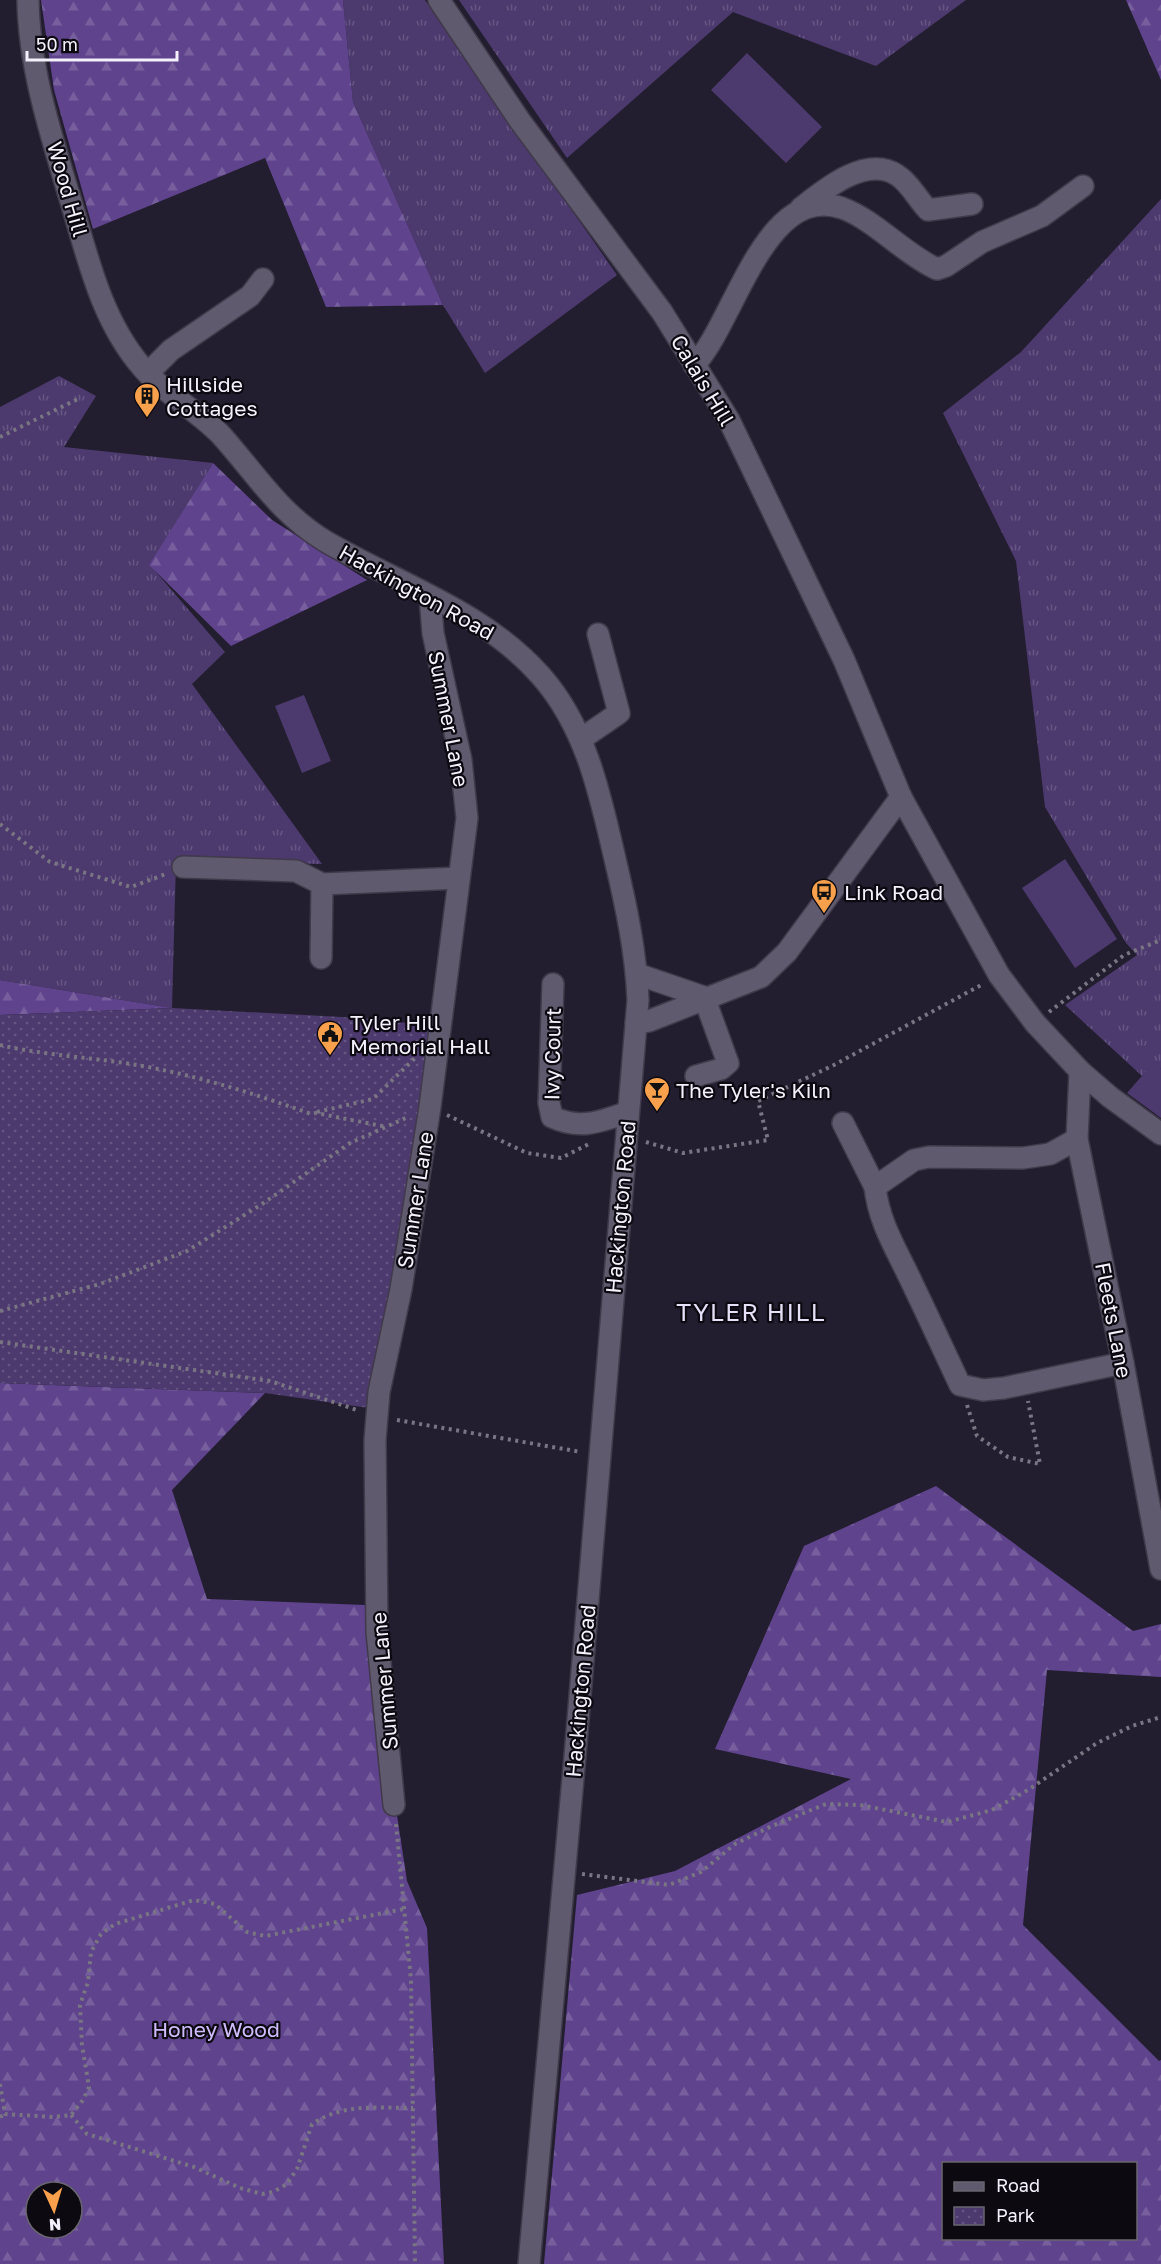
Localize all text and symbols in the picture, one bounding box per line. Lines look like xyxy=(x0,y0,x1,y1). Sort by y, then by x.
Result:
scale bar xyxy=(27,24,177,62)
text: 50 m xyxy=(36,33,78,55)
street label: Wood Hill xyxy=(42,138,94,240)
street label: Calais Hill xyxy=(666,330,740,430)
place label: Hillside Cottages xyxy=(166,371,258,421)
building icon: Hillside Cottages xyxy=(132,381,162,419)
street label: Hackington Road xyxy=(335,539,499,645)
street label: Summer Lane xyxy=(423,649,475,789)
bus stop icon: Link Road xyxy=(809,877,839,915)
place label: Link Road xyxy=(844,879,943,905)
street label: Ivy Court xyxy=(538,1007,566,1101)
place label: Tyler Hill Memorial Hall xyxy=(350,1009,490,1059)
public building icon: Tyler Hill Memorial Hall xyxy=(315,1019,345,1057)
bar icon: The Tyler's Kiln xyxy=(642,1075,672,1113)
place label: The Tyler's Kiln xyxy=(676,1077,831,1103)
street label: Hackington Road xyxy=(600,1120,640,1294)
street label: Summer Lane xyxy=(391,1130,439,1270)
street label: Fleets Lane xyxy=(1090,1260,1138,1380)
district label: TYLER HILL xyxy=(676,1297,826,1326)
street label: Hackington Road xyxy=(560,1604,600,1778)
street label: Summer Lane xyxy=(365,1611,403,1751)
park label: Honey Wood xyxy=(152,2016,280,2042)
legend xyxy=(942,2162,1137,2240)
text: Road xyxy=(996,2174,1040,2196)
north arrow xyxy=(24,2180,84,2240)
text: Park xyxy=(996,2204,1035,2226)
text: N xyxy=(48,2215,62,2235)

